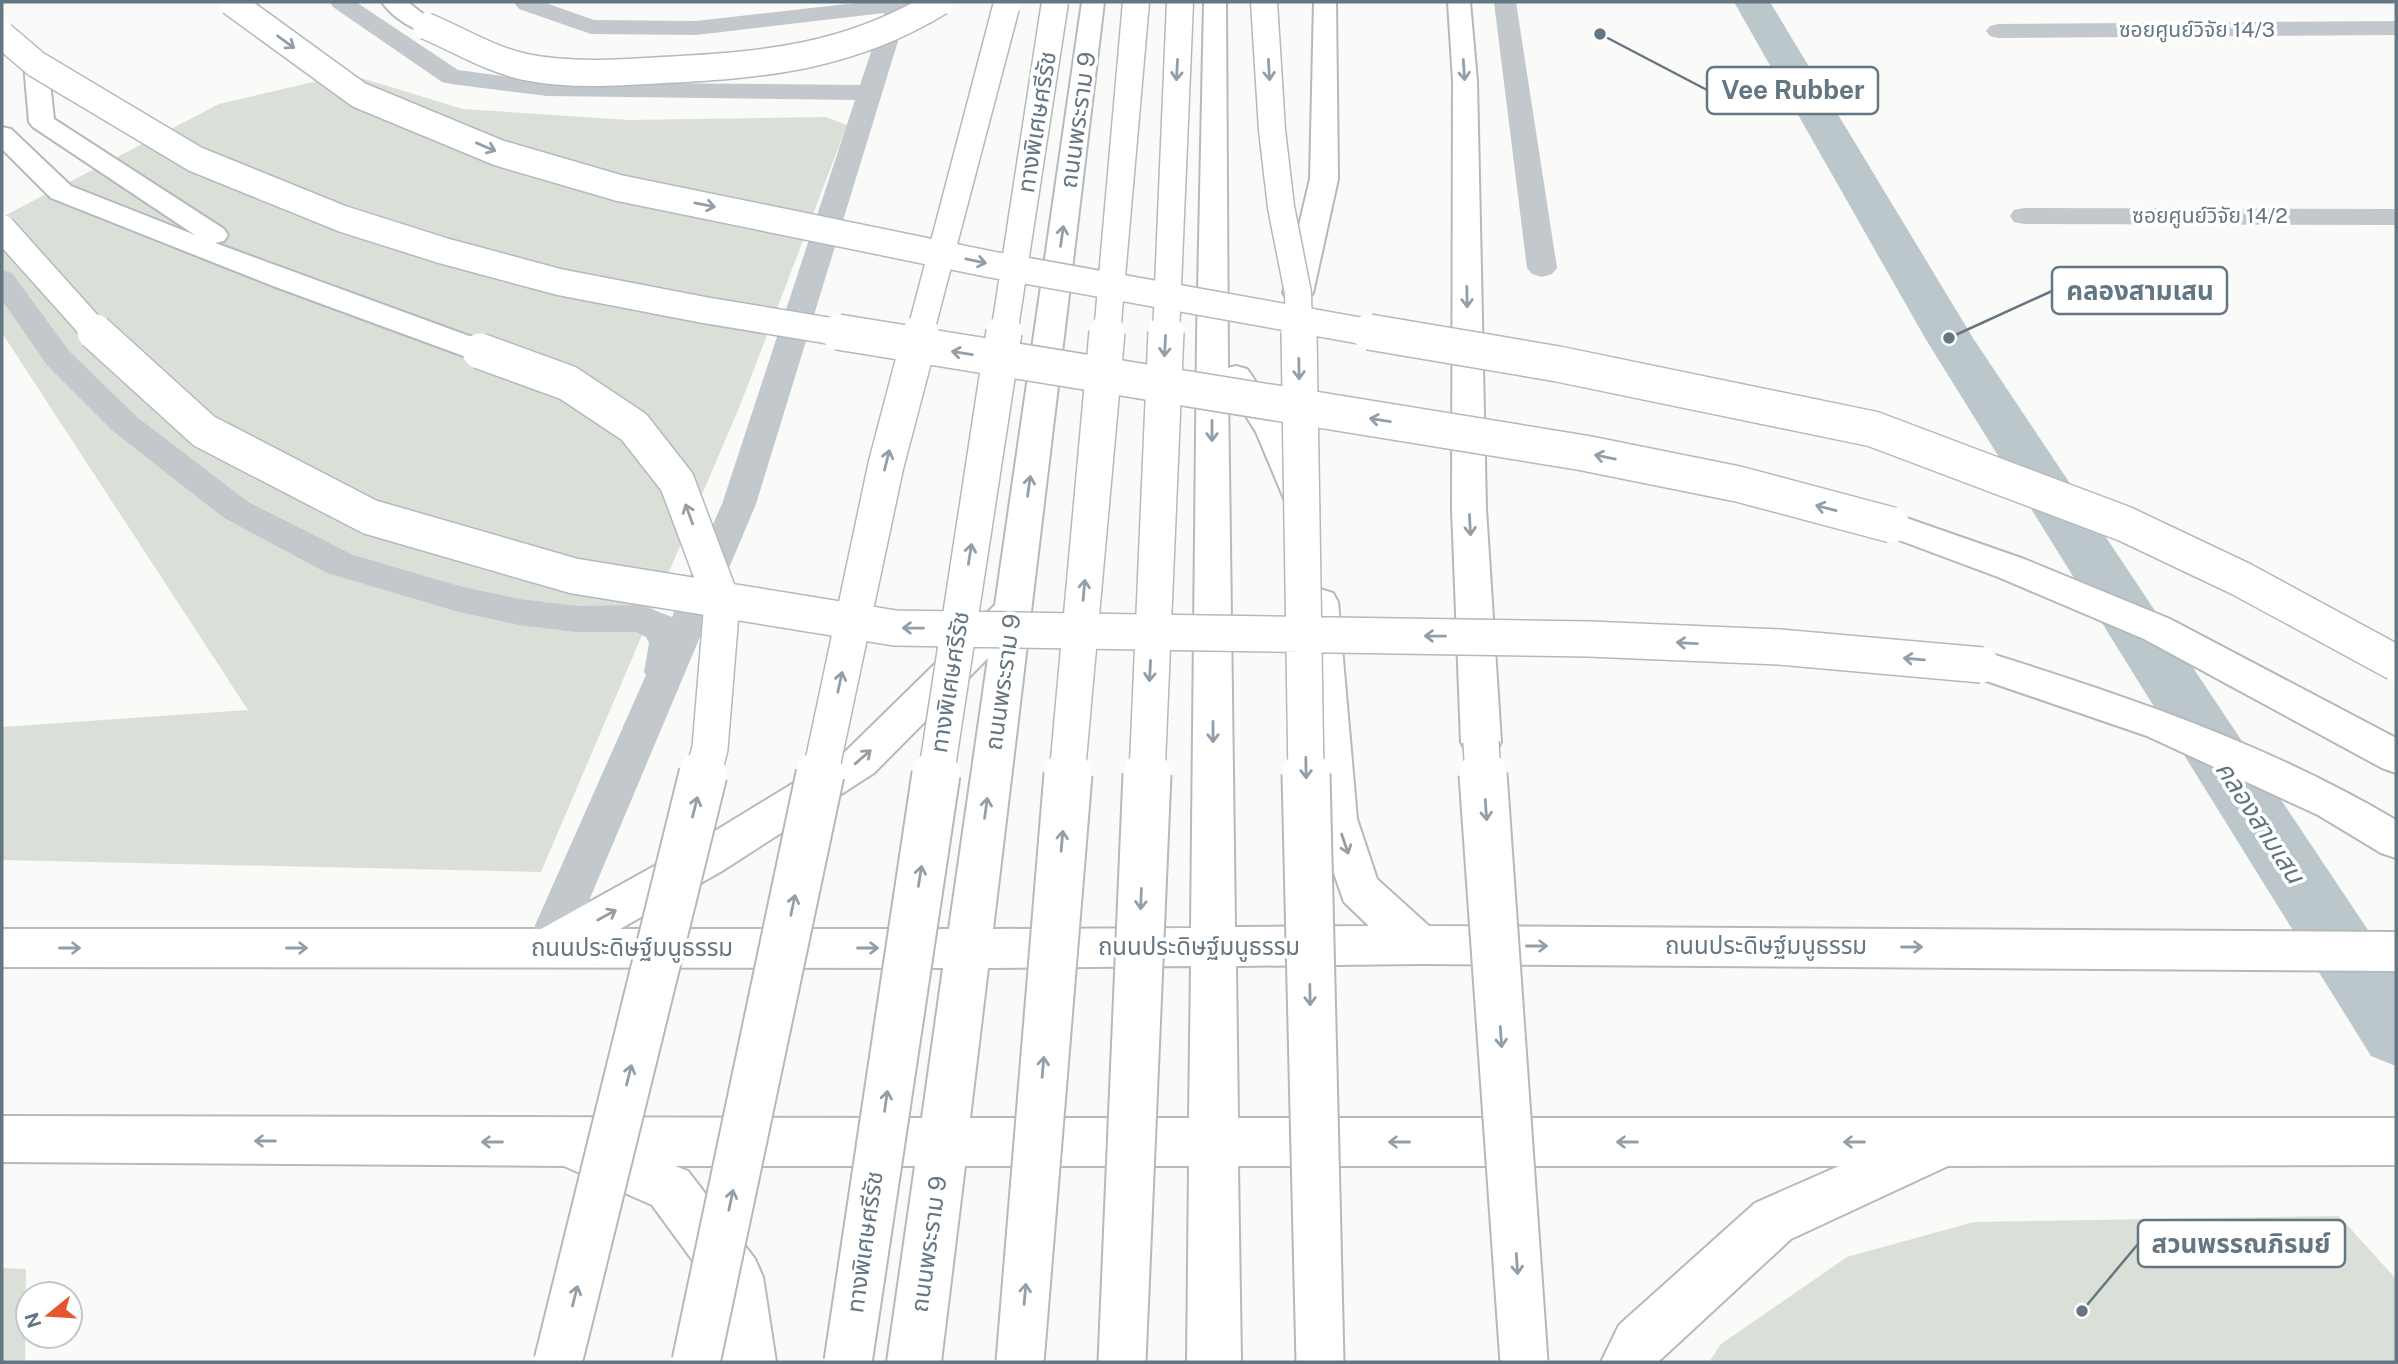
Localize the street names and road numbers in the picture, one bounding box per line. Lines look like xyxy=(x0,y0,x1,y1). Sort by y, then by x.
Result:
street label: ซอยศูนย์วิจัย 14/3 xyxy=(2119,17,2275,43)
street label: ทางพิเศษศรีรัช xyxy=(1011,49,1061,195)
street label: ถนนพระราม 9 xyxy=(1054,50,1100,190)
street label: ซอยศูนย์วิจัย 14/2 xyxy=(2132,203,2288,229)
street label: ทางพิเศษศรีรัช xyxy=(924,609,974,755)
street label: ถนนพระราม 9 xyxy=(979,612,1025,752)
street label: ถนนประดิษฐ์มนูธรรม xyxy=(1665,931,1867,961)
street label: ถนนประดิษฐ์มนูธรรม xyxy=(1098,932,1300,962)
street label: ถนนประดิษฐ์มนูธรรม xyxy=(531,933,733,963)
street label: ทางพิเศษศรีรัช xyxy=(840,1169,888,1315)
street label: ถนนพระราม 9 xyxy=(905,1174,951,1314)

